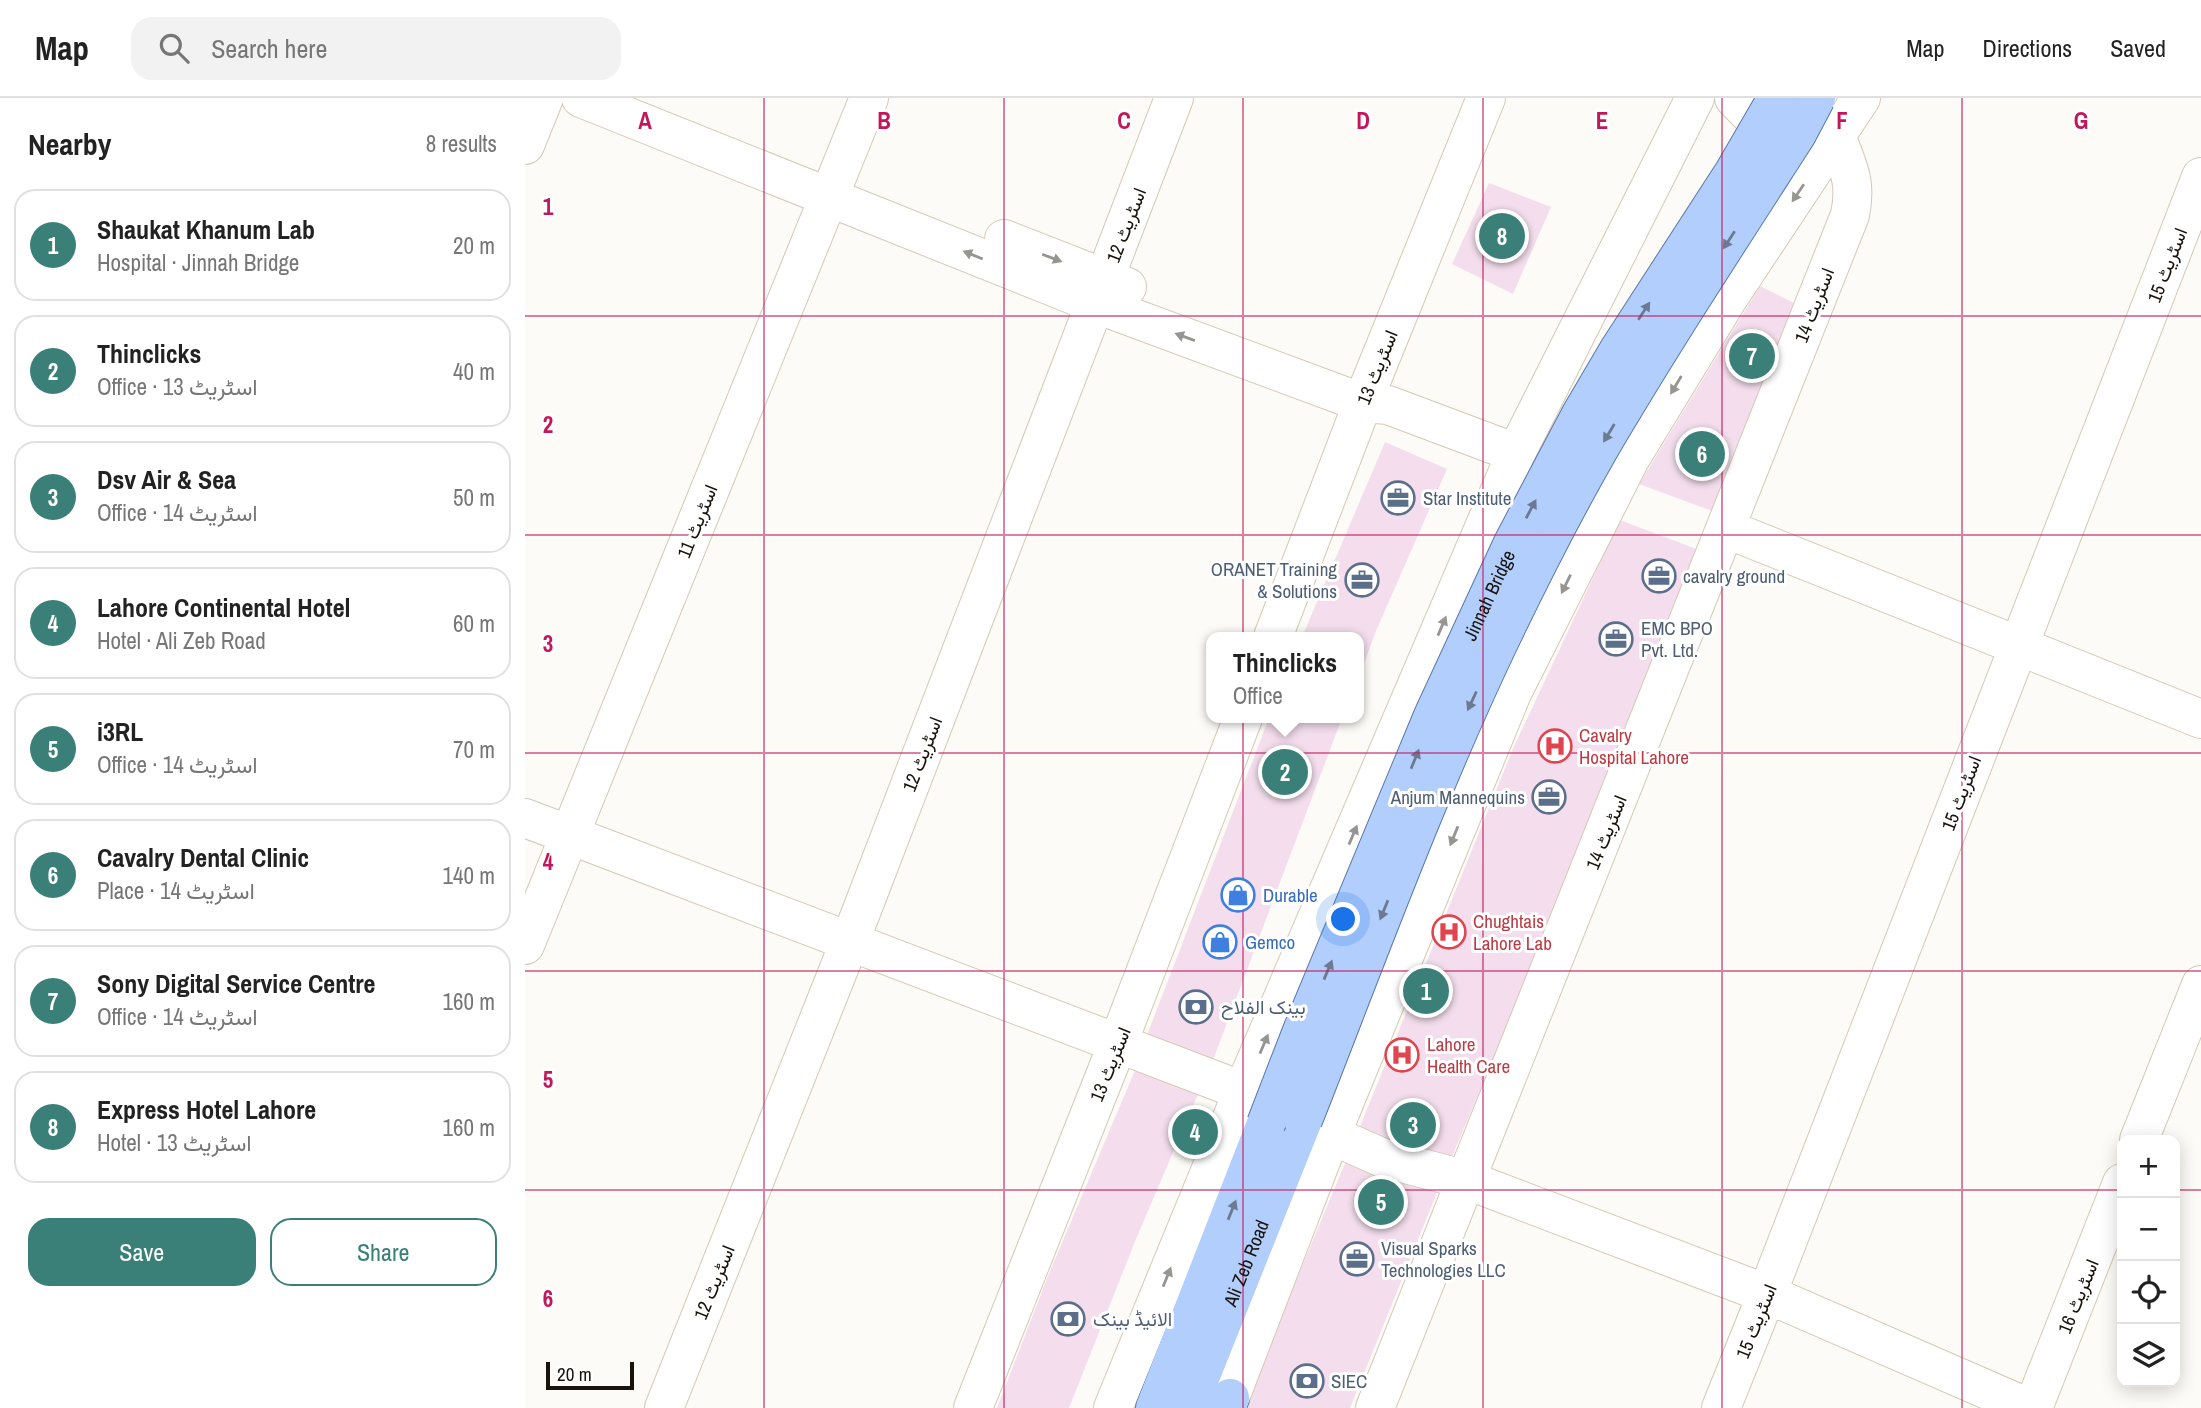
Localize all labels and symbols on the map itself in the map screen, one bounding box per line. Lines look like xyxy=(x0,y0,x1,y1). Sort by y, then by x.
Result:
text: A xyxy=(638,105,652,136)
text: B xyxy=(877,105,891,136)
text: C xyxy=(1117,105,1131,136)
text: D xyxy=(1356,105,1370,136)
text: E xyxy=(1596,105,1608,136)
text: F xyxy=(1836,105,1848,136)
text: G xyxy=(2074,105,2088,136)
street label: اسٹریٹ 12 xyxy=(1100,184,1152,266)
one-way arrow xyxy=(1791,184,1805,202)
text: 1 xyxy=(543,191,554,222)
pin: 8 xyxy=(1479,210,1525,262)
street label: اسٹریٹ 15 xyxy=(2141,224,2193,306)
one-way arrow xyxy=(1723,230,1736,249)
one-way arrow xyxy=(962,249,983,260)
one-way arrow xyxy=(1042,252,1063,263)
street label: اسٹریٹ 14 xyxy=(1788,264,1840,346)
one-way arrow xyxy=(1637,301,1650,321)
street label: اسٹریٹ 13 xyxy=(1350,326,1404,408)
pin: 7 xyxy=(1729,330,1775,382)
one-way arrow xyxy=(1174,332,1195,343)
one-way arrow xyxy=(1669,375,1682,394)
text: 2 xyxy=(543,409,553,440)
one-way arrow xyxy=(1603,423,1615,442)
pin: 6 xyxy=(1679,428,1725,480)
office icon: Star Institute xyxy=(1379,479,1417,517)
street label: اسٹریٹ 11 xyxy=(670,480,724,562)
place label: Star Institute xyxy=(1423,485,1511,511)
one-way arrow xyxy=(1525,499,1537,518)
street label: Jinnah Bridge xyxy=(1457,546,1521,645)
place label: ORANET Training & Solutions xyxy=(1211,556,1337,604)
office icon: cavalry ground xyxy=(1640,557,1678,595)
office icon: ORANET Training & Solutions xyxy=(1343,561,1381,599)
place label: cavalry ground xyxy=(1683,563,1785,589)
one-way arrow xyxy=(1560,574,1571,594)
one-way arrow xyxy=(1437,615,1448,636)
place label: EMC BPO Pvt. Ltd. xyxy=(1641,615,1713,663)
office icon: EMC BPO Pvt. Ltd. xyxy=(1597,620,1635,658)
text: 3 xyxy=(543,628,553,659)
one-way arrow xyxy=(1466,691,1478,711)
street label: اسٹریٹ 12 xyxy=(896,713,948,795)
place label: Cavalry Hospital Lahore xyxy=(1579,722,1689,770)
hospital icon: Cavalry Hospital Lahore xyxy=(1536,727,1574,765)
pin: 2 xyxy=(1262,746,1308,798)
one-way arrow xyxy=(1410,749,1421,770)
street label: اسٹریٹ 15 xyxy=(1935,752,1987,834)
office icon: Anjum Mannequins xyxy=(1530,778,1568,816)
place label: Anjum Mannequins xyxy=(1390,784,1525,810)
street label: اسٹریٹ 14 xyxy=(1579,791,1633,873)
one-way arrow xyxy=(1347,825,1359,845)
one-way arrow xyxy=(1448,826,1459,847)
text: 4 xyxy=(543,846,554,877)
shop icon: Durable xyxy=(1219,876,1257,914)
place label: Durable xyxy=(1263,882,1318,908)
one-way arrow xyxy=(1379,900,1390,921)
your location xyxy=(1326,902,1360,936)
place label: Chughtais Lahore Lab xyxy=(1473,908,1552,956)
hospital icon: Chughtais Lahore Lab xyxy=(1430,913,1468,951)
shop icon: Gemco xyxy=(1201,923,1239,961)
place label: Gemco xyxy=(1245,929,1295,955)
one-way arrow xyxy=(1323,959,1334,980)
pin: 1 xyxy=(1403,965,1449,1017)
bank icon: بینک الفلاح xyxy=(1177,988,1215,1026)
place label: بینک الفلاح xyxy=(1221,994,1306,1020)
street label: اسٹریٹ 13 xyxy=(1083,1023,1137,1105)
place label: Lahore Health Care xyxy=(1427,1031,1510,1079)
one-way arrow xyxy=(1258,1033,1269,1054)
hospital icon: Lahore Health Care xyxy=(1383,1036,1421,1074)
text: 5 xyxy=(543,1064,553,1095)
pin: 3 xyxy=(1390,1099,1436,1151)
pin: 4 xyxy=(1172,1106,1218,1158)
pin: 5 xyxy=(1358,1176,1404,1228)
one-way arrow xyxy=(1227,1200,1238,1221)
street label: Ali Zeb Road xyxy=(1217,1216,1275,1311)
place label: Visual Sparks Technologies LLC xyxy=(1381,1235,1506,1283)
office icon: Visual Sparks Technologies LLC xyxy=(1338,1240,1376,1278)
street label: اسٹریٹ 12 xyxy=(687,1241,741,1323)
street label: اسٹریٹ 16 xyxy=(2051,1255,2105,1337)
one-way arrow xyxy=(1162,1266,1173,1287)
street label: اسٹریٹ 15 xyxy=(1729,1280,1783,1362)
text: 6 xyxy=(543,1283,553,1314)
bank icon: الائیڈ بینک xyxy=(1049,1300,1087,1338)
place label: الائیڈ بینک xyxy=(1093,1306,1172,1332)
scale bar xyxy=(546,1359,633,1391)
bank icon: SIEC xyxy=(1288,1362,1326,1400)
place label: SIEC xyxy=(1331,1368,1367,1394)

